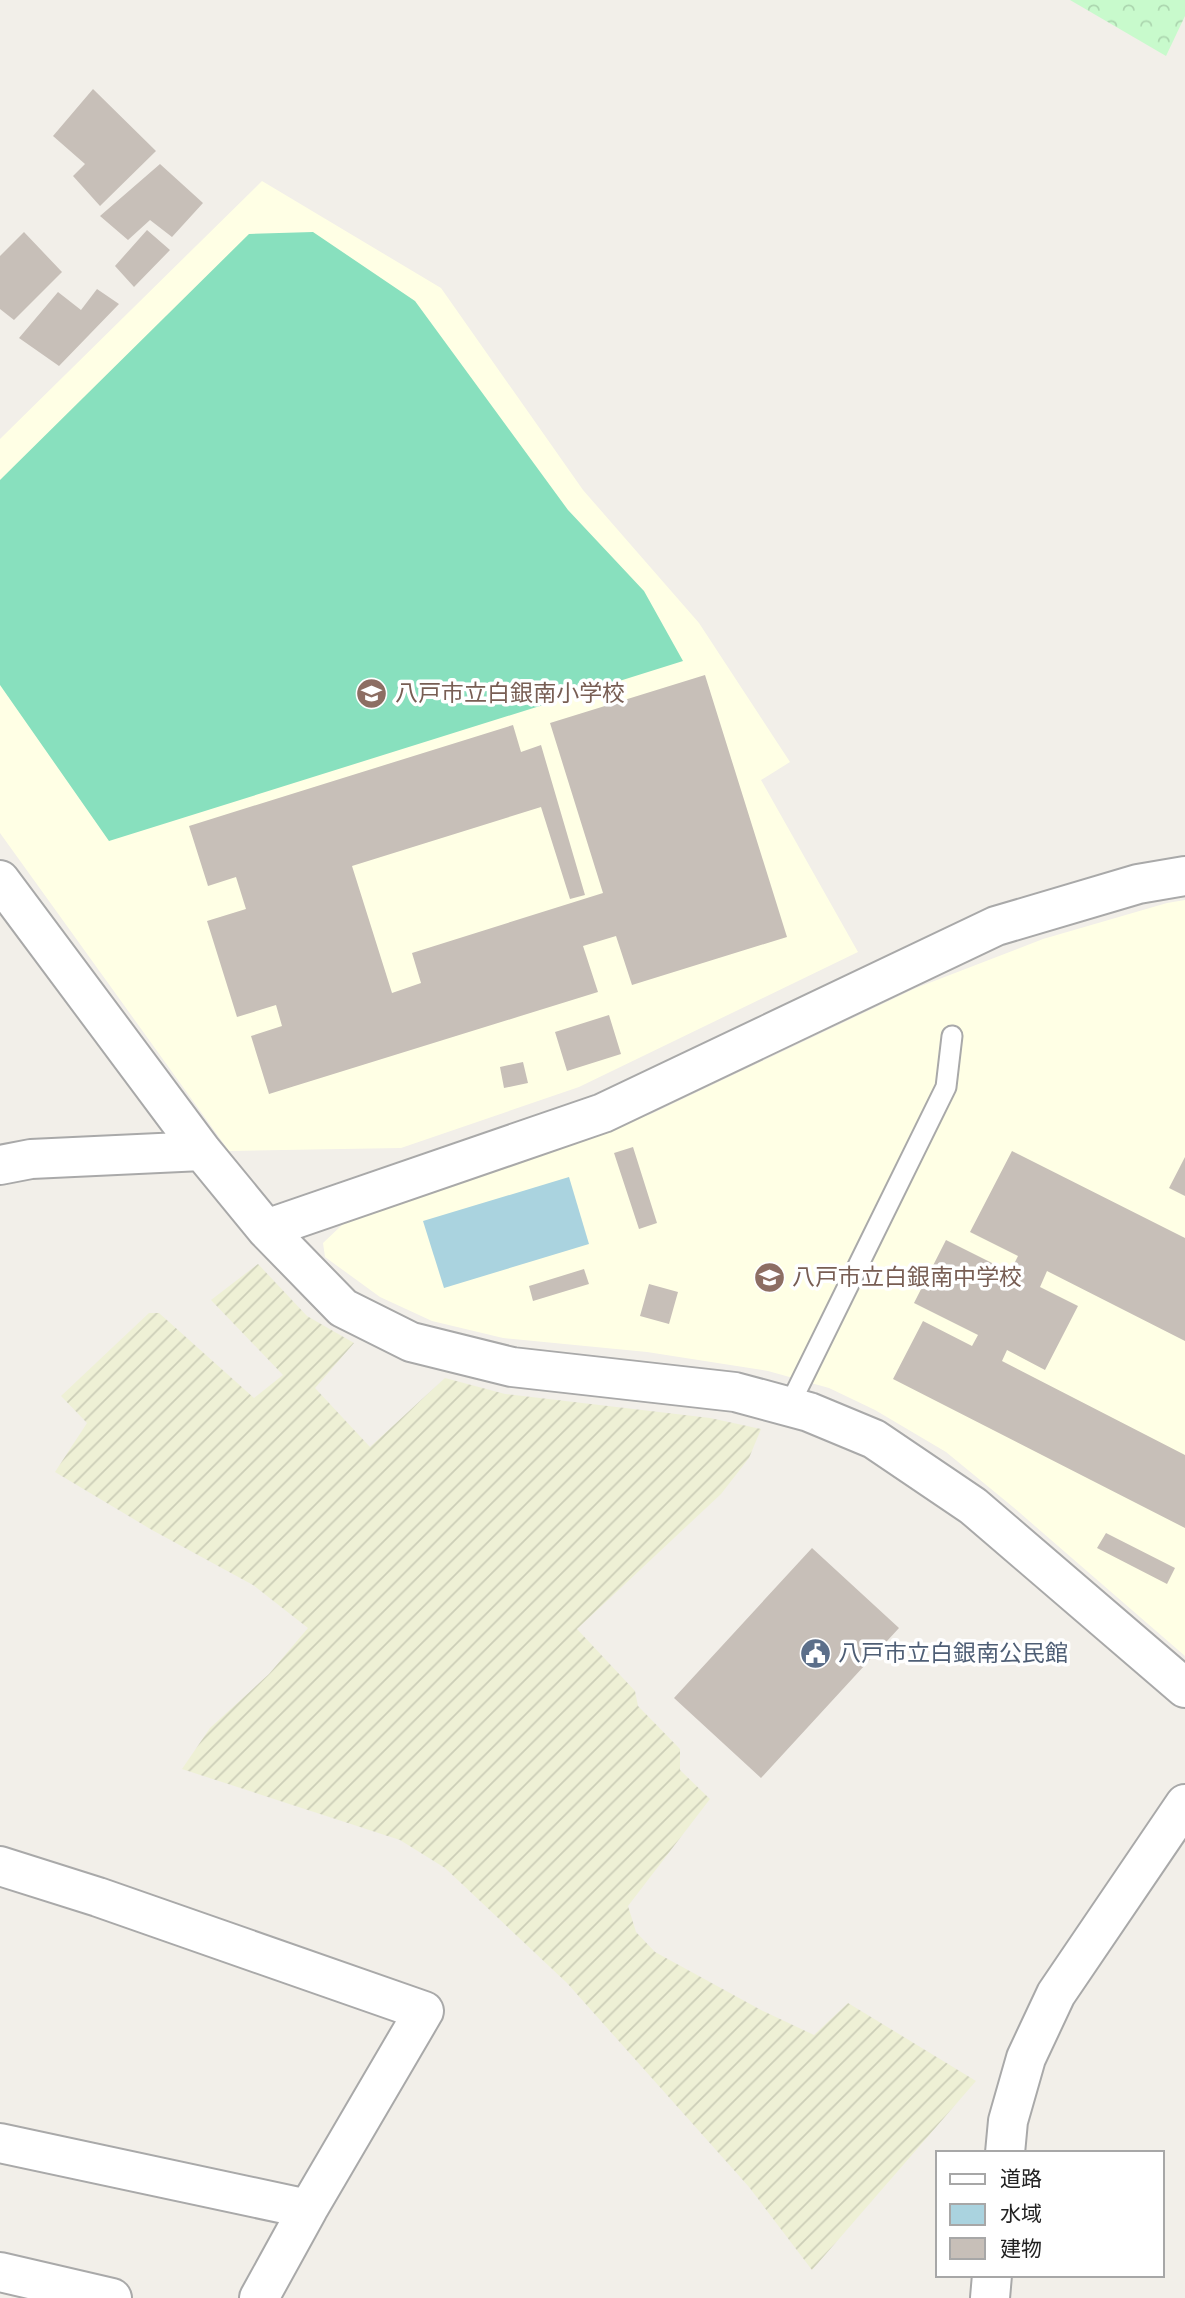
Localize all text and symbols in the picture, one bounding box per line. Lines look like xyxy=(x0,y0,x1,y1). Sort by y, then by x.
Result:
school or university icon: 八戸市立白銀南小学校 xyxy=(355,676,389,710)
place label: 八戸市立白銀南小学校 xyxy=(395,678,625,707)
school or university icon: 八戸市立白銀南中学校 xyxy=(752,1260,786,1294)
place label: 八戸市立白銀南中学校 xyxy=(792,1262,1022,1291)
public building icon: 八戸市立白銀南公民館 xyxy=(798,1636,832,1670)
place label: 八戸市立白銀南公民館 xyxy=(838,1638,1068,1667)
legend xyxy=(936,2151,1164,2277)
text: 道路 xyxy=(1000,2165,1042,2191)
text: 水域 xyxy=(1000,2200,1042,2226)
text: 建物 xyxy=(1000,2235,1042,2261)

